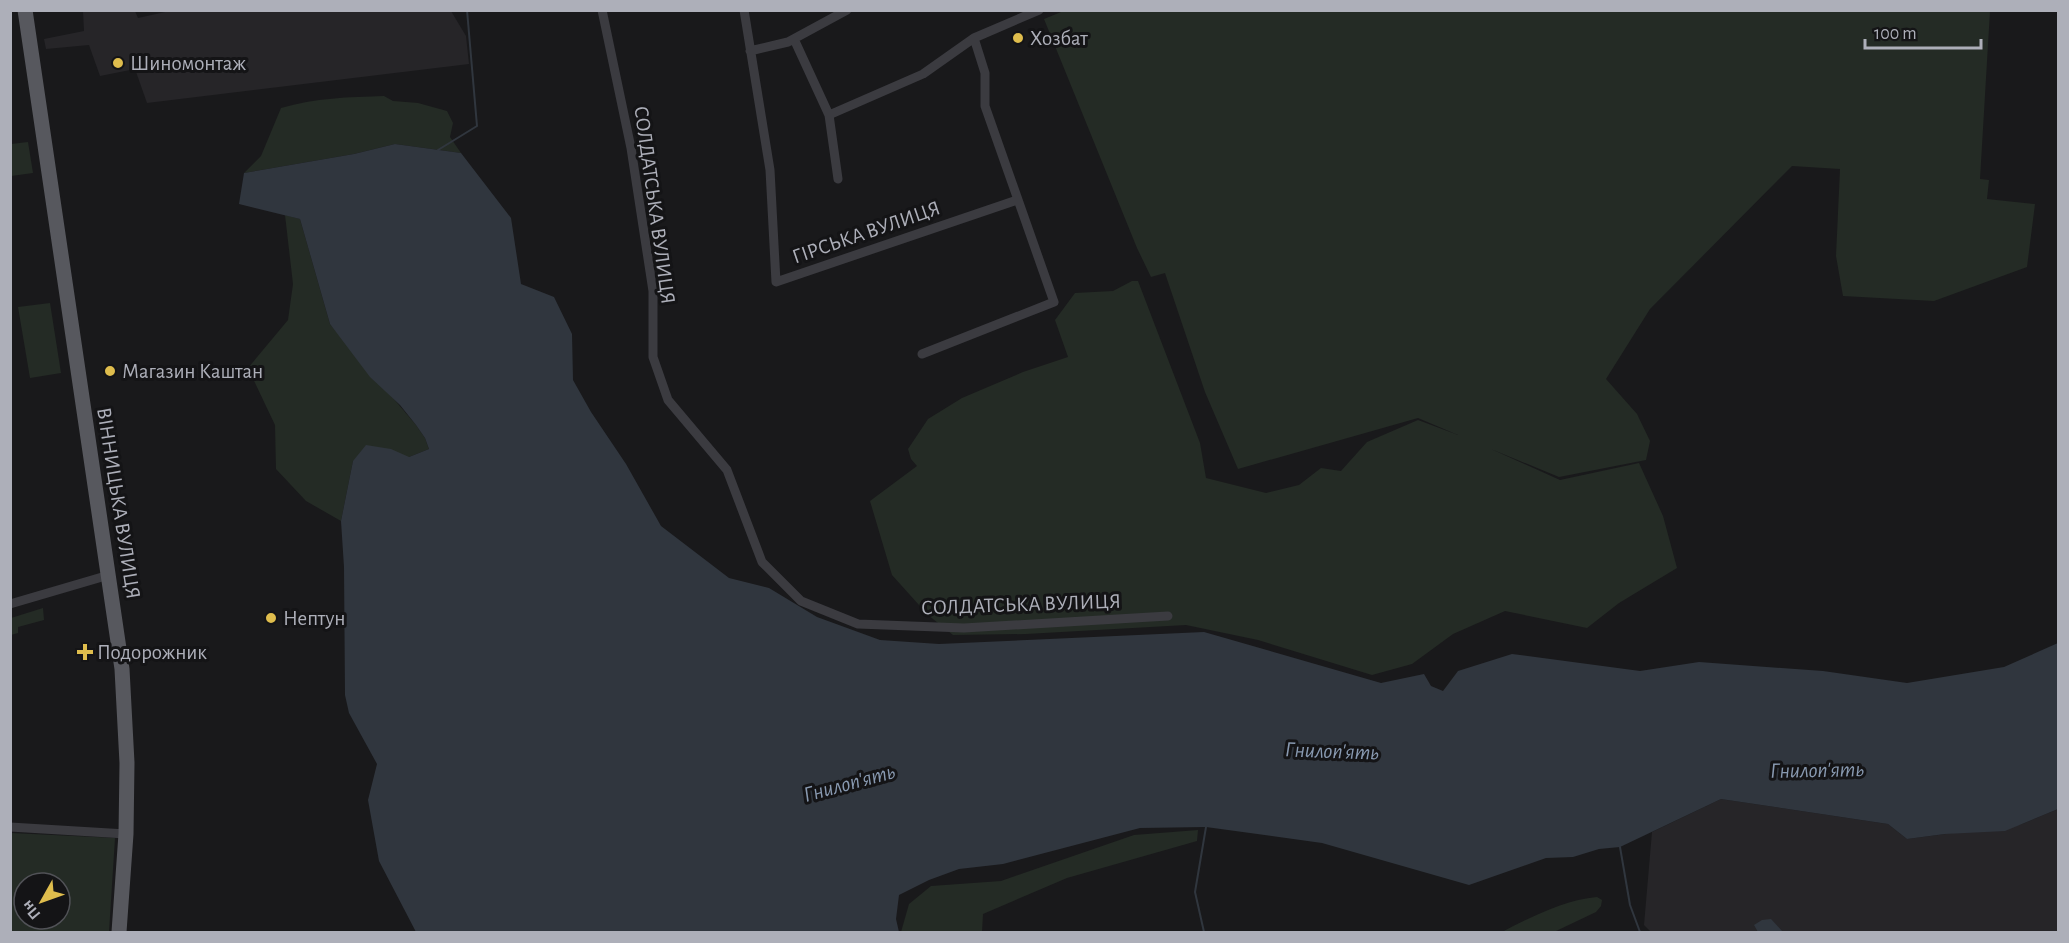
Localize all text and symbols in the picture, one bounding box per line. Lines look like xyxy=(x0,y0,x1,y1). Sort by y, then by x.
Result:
scale bar xyxy=(1865,12,1980,50)
text: 100 m xyxy=(1874,25,1917,43)
place label: Хозбат xyxy=(1030,28,1088,49)
marker: Хозбат xyxy=(1011,31,1025,45)
place label: Шиномонтаж xyxy=(130,53,246,74)
marker: Шиномонтаж xyxy=(111,56,125,70)
street label: СОЛДАТСЬКА ВУЛИЦЯ xyxy=(630,105,679,306)
street label: ГІРСЬКА ВУЛИЦЯ xyxy=(789,197,943,268)
place label: Магазин Каштан xyxy=(122,361,263,382)
marker: Магазин Каштан xyxy=(103,364,117,378)
street label: ВІННИЦЬКА ВУЛИЦЯ xyxy=(93,406,144,600)
street label: СОЛДАТСЬКА ВУЛИЦЯ xyxy=(921,591,1121,618)
place label: Нептун xyxy=(283,608,346,629)
marker: Нептун xyxy=(264,611,278,625)
place label: Подорожник xyxy=(97,642,207,663)
marker: Подорожник xyxy=(78,645,92,659)
water label: Гнилоп'ять xyxy=(1285,738,1380,764)
water label: Гнилоп'ять xyxy=(1770,758,1864,782)
water label: Гнилоп'ять xyxy=(801,760,898,806)
north arrow xyxy=(12,871,72,931)
text: Пн xyxy=(19,897,44,923)

